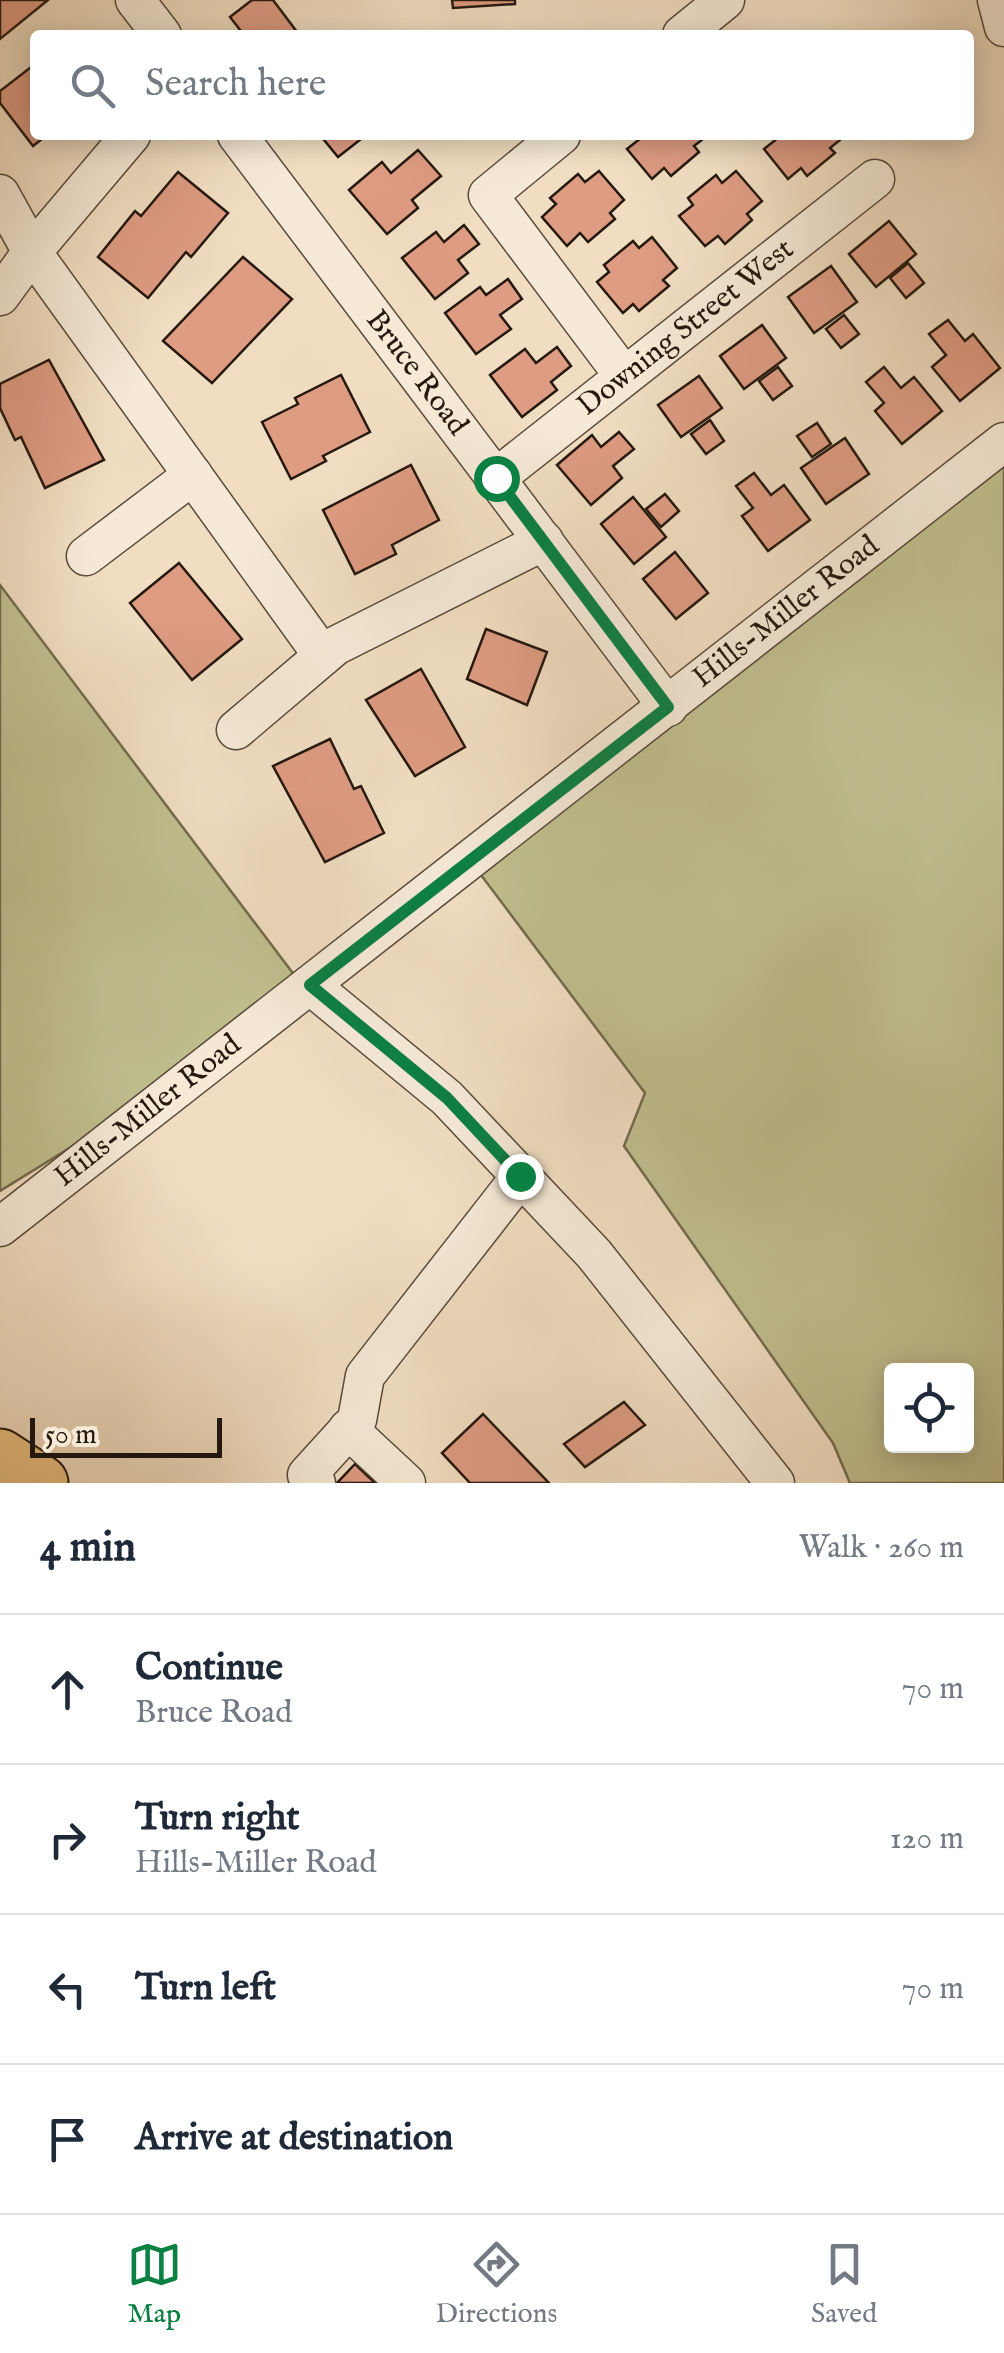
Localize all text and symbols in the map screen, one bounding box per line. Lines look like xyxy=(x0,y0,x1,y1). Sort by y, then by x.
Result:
search box xyxy=(30,30,974,140)
icon: search xyxy=(65,58,120,113)
text: Search here xyxy=(145,61,326,109)
street label: Downing Street West xyxy=(570,231,802,425)
street label: Bruce Road xyxy=(357,303,476,444)
route start xyxy=(474,456,520,502)
street label: Hills-Miller Road xyxy=(685,527,888,697)
street label: Hills-Miller Road xyxy=(47,1026,250,1196)
route end xyxy=(498,1154,544,1200)
map controls xyxy=(884,1363,974,1453)
button: locate xyxy=(884,1363,974,1453)
scale bar xyxy=(30,1413,222,1458)
text: 50 m xyxy=(45,1418,97,1453)
text: 4 min xyxy=(40,1522,136,1575)
text: Walk · 260 m xyxy=(799,1528,964,1569)
text: Continue xyxy=(135,1645,283,1693)
icon: ahead xyxy=(40,1662,95,1717)
text: 70 m xyxy=(902,1669,964,1710)
text: Bruce Road xyxy=(135,1693,292,1734)
text: Turn right xyxy=(135,1795,299,1843)
icon: right xyxy=(40,1812,95,1867)
text: 120 m xyxy=(890,1819,964,1860)
text: Hills-Miller Road xyxy=(135,1843,376,1884)
icon: left xyxy=(40,1962,95,2017)
text: Turn left xyxy=(135,1965,276,2013)
text: 70 m xyxy=(902,1969,964,2010)
icon: arrive xyxy=(40,2112,95,2167)
text: Arrive at destination xyxy=(135,2115,453,2163)
tab: Map xyxy=(127,2237,182,2332)
tab: Directions xyxy=(435,2237,557,2332)
tab: Saved xyxy=(811,2237,877,2332)

